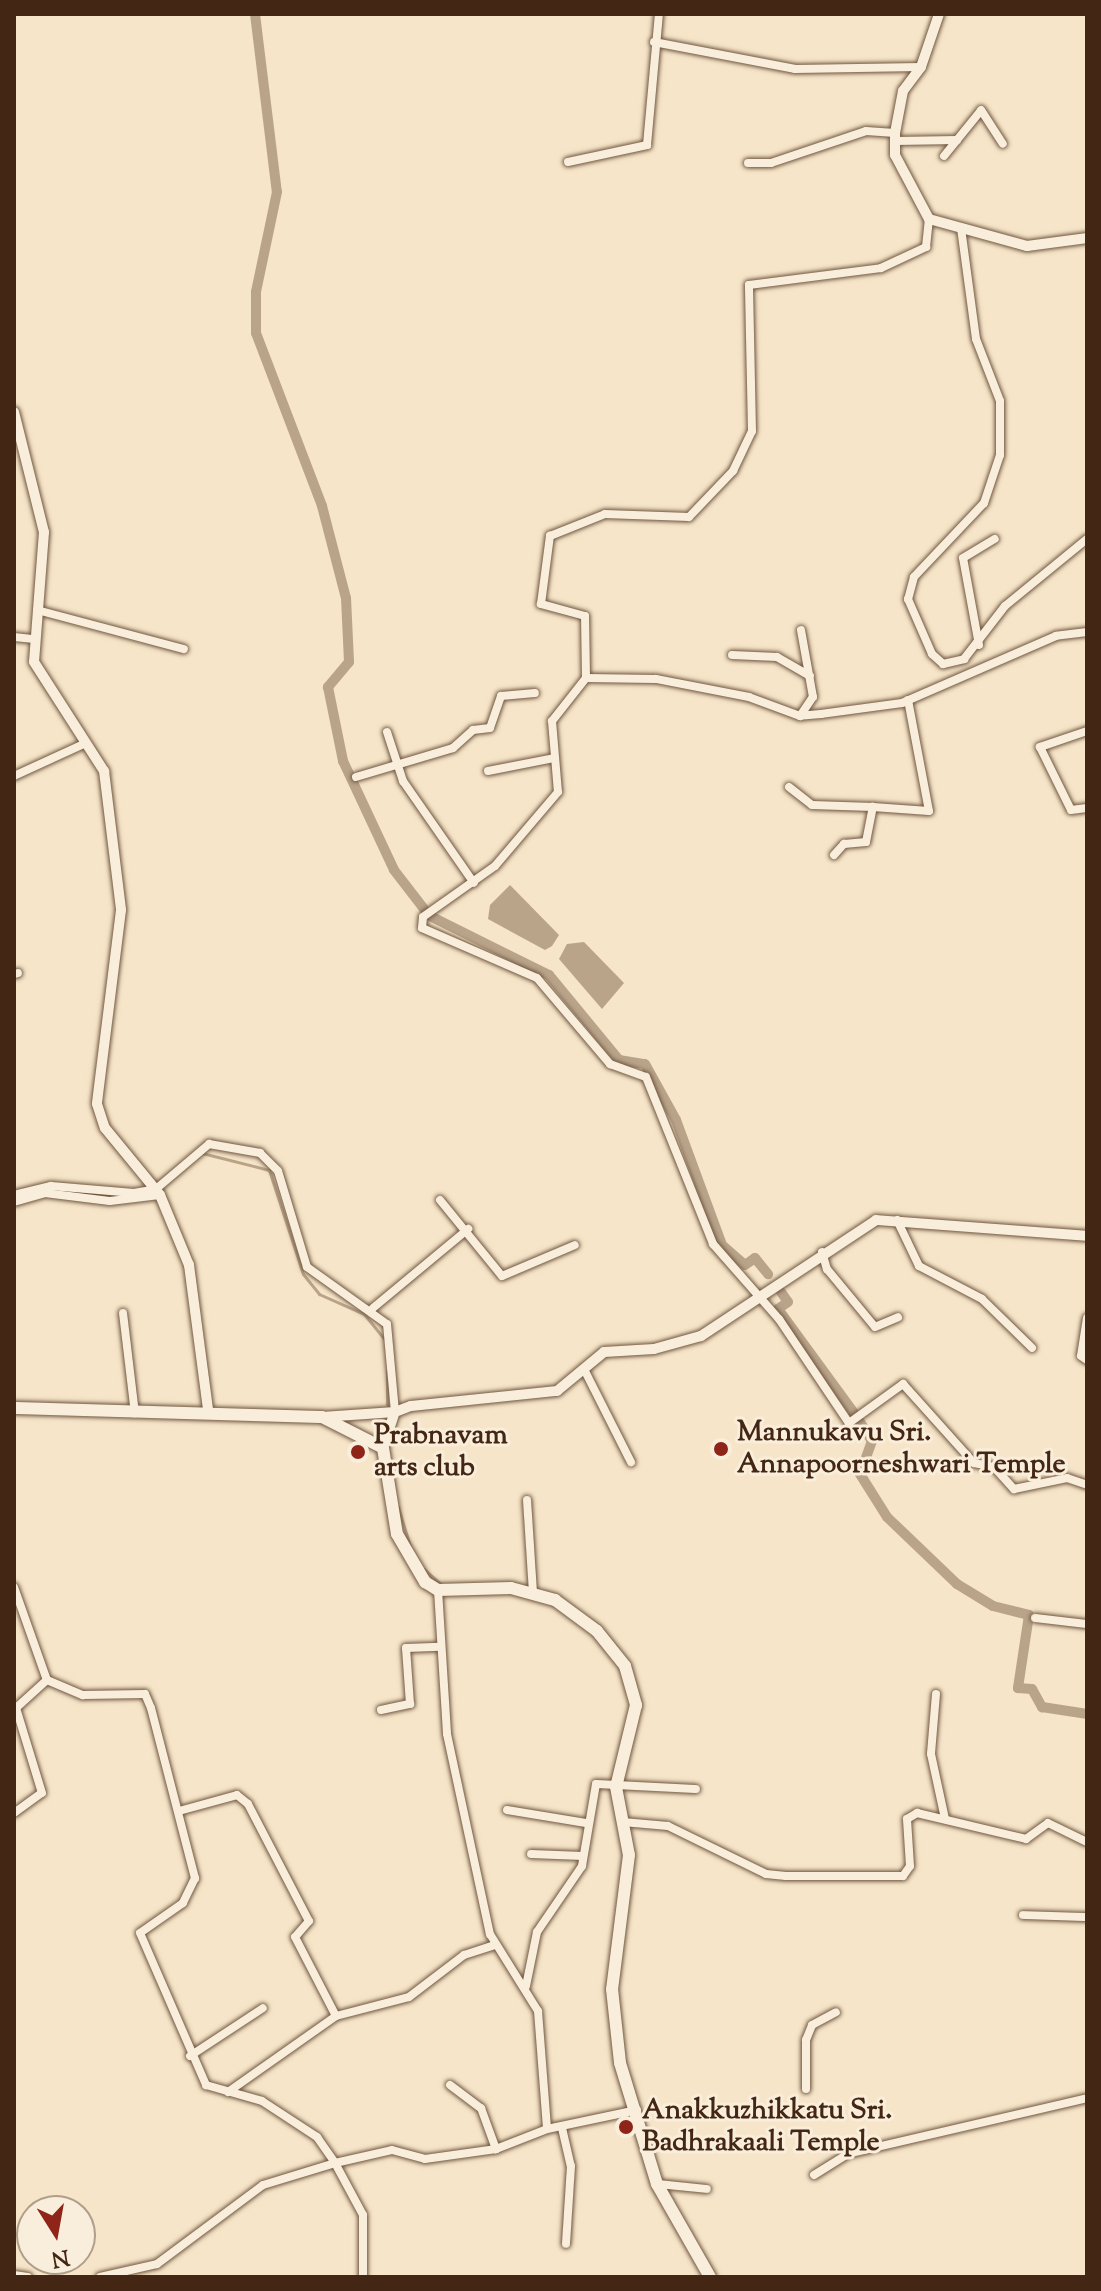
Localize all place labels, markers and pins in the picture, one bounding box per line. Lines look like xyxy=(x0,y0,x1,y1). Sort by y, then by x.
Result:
place label: Mannukavu Sri. Annapoorneshwari Temple xyxy=(737,1416,1066,1482)
place label: Prabnavam arts club xyxy=(374,1419,508,1485)
marker: Mannukavu Sri. Annapoorneshwari Temple xyxy=(712,1440,730,1458)
marker: Prabnavam arts club xyxy=(349,1443,367,1461)
place label: Anakkuzhikkatu Sri. Badhrakaali Temple xyxy=(642,2094,892,2160)
marker: Anakkuzhikkatu Sri. Badhrakaali Temple xyxy=(617,2118,635,2136)

